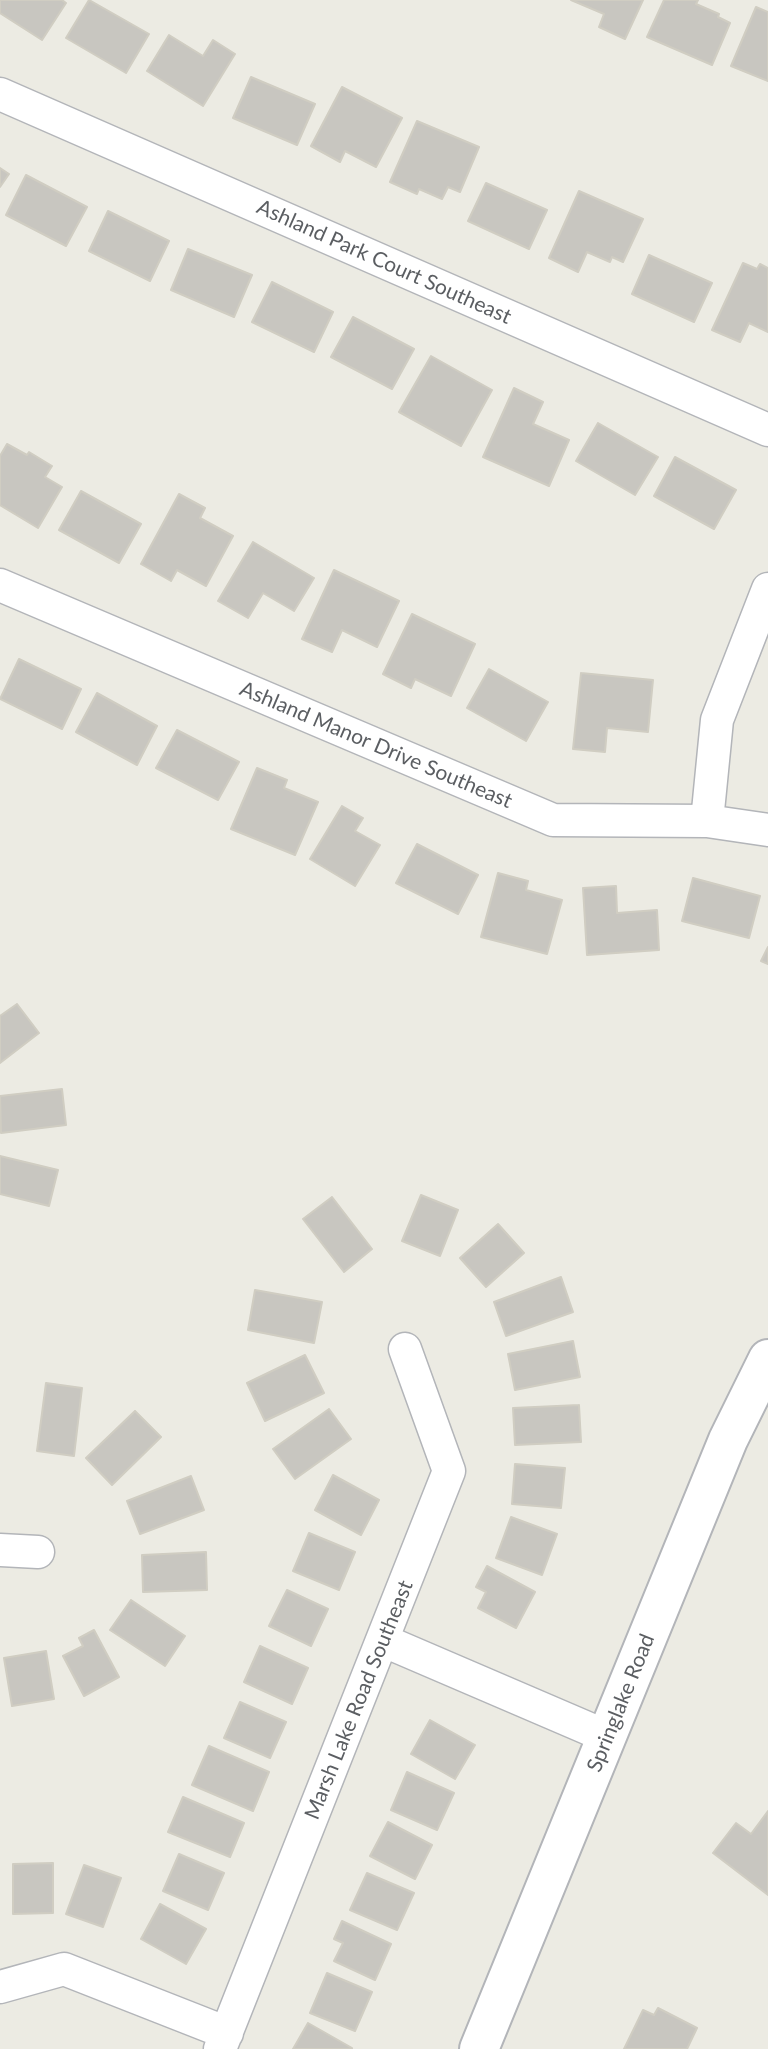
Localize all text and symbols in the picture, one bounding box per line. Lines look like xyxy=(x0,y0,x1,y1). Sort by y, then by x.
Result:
street label: Ashland Park Court Southeast xyxy=(253,194,515,330)
street label: Ashland Manor Drive Southeast xyxy=(236,676,516,814)
street label: Marsh Lake Road Southeast xyxy=(299,1577,419,1823)
street label: Springlake Road xyxy=(582,1630,660,1776)

